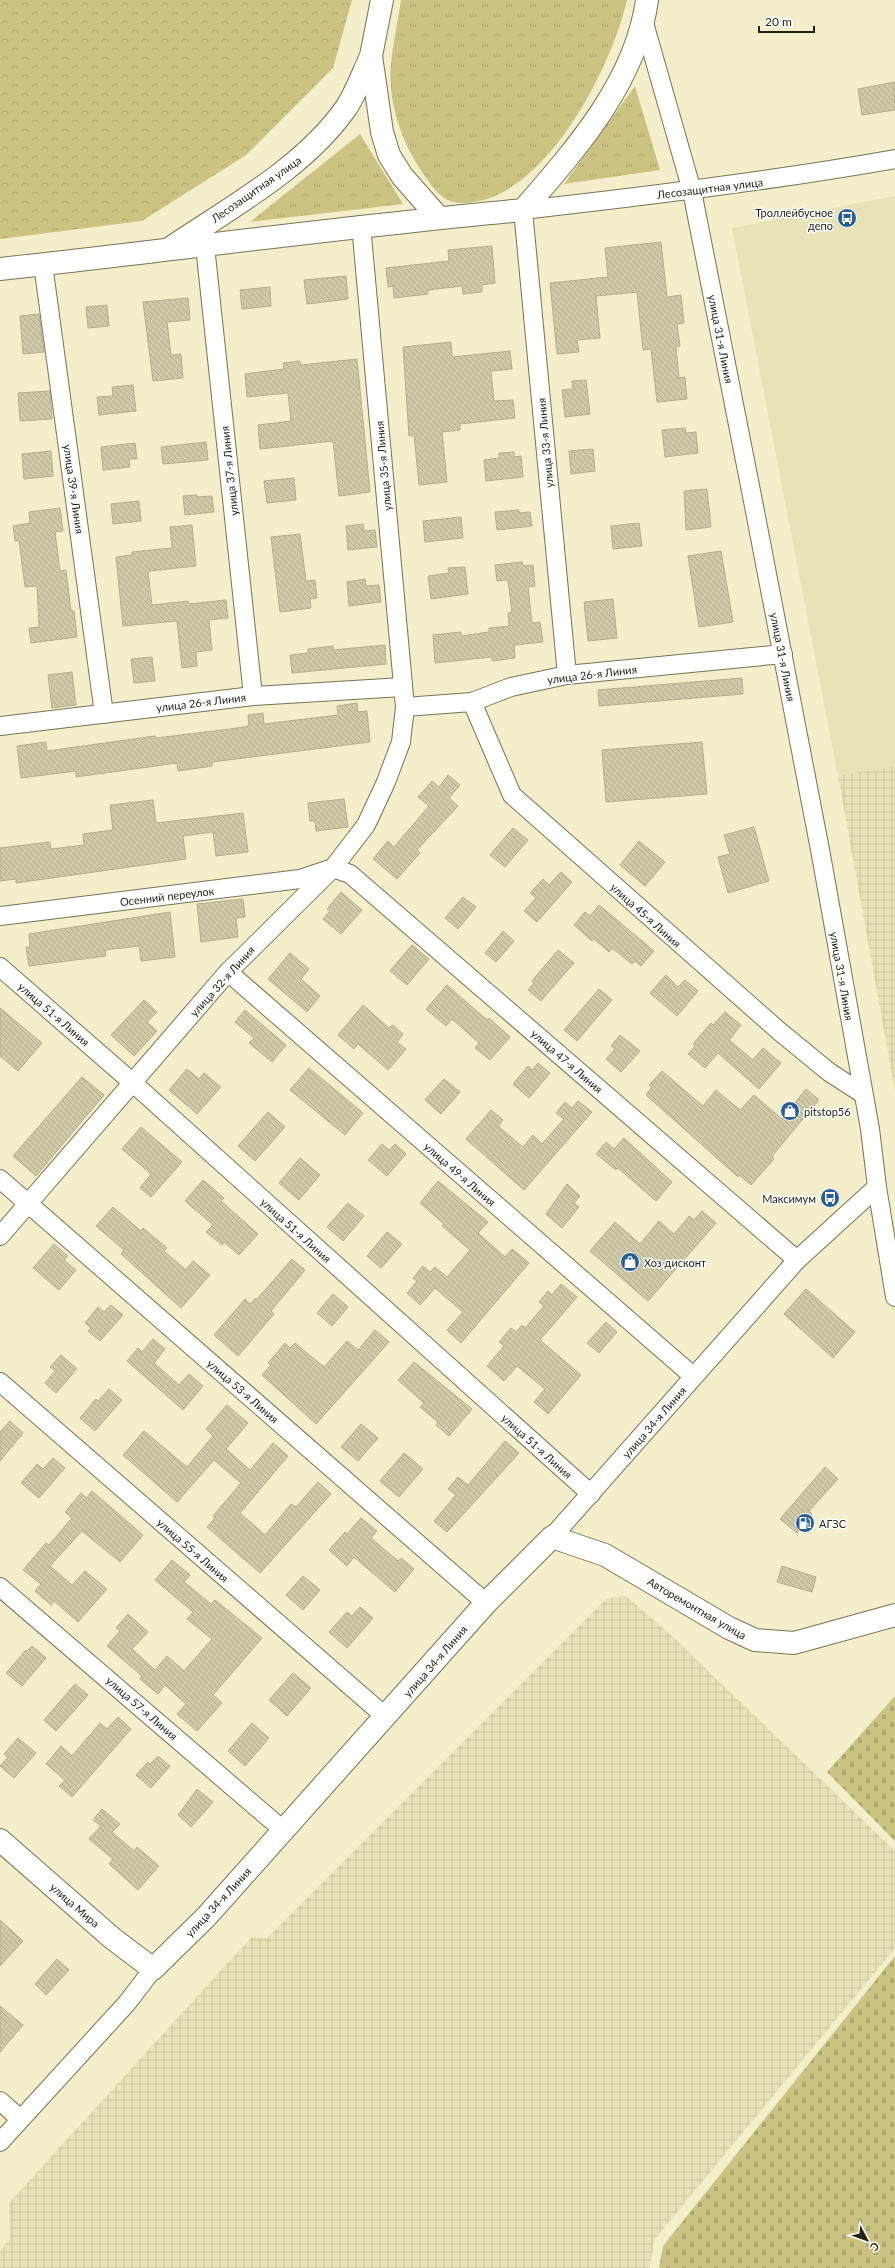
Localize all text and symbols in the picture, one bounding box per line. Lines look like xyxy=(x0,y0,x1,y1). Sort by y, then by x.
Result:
scale bar xyxy=(759,8,814,34)
text: 20 m xyxy=(765,14,792,29)
street label: Лесозащитная улица xyxy=(208,153,303,225)
street label: Лесозащитная улица xyxy=(655,175,764,201)
place label: Троллейбусное депо xyxy=(755,206,833,232)
bus stop icon: Троллейбусное депо xyxy=(836,207,858,229)
street label: улица 31-я Линия xyxy=(706,294,736,384)
street label: улица 33-я Линия xyxy=(535,398,555,488)
street label: улица 35-я Линия xyxy=(373,421,393,511)
street label: улица 37-я Линия xyxy=(218,426,240,516)
street label: улица 39-я Линия xyxy=(61,443,87,535)
street label: улица 31-я Линия xyxy=(768,612,798,702)
street label: улица 26-я Линия xyxy=(546,662,638,686)
street label: улица 26-я Линия xyxy=(155,690,247,714)
street label: улица 45-я Линия xyxy=(608,880,684,950)
street label: Осенний переулок xyxy=(119,884,215,908)
street label: улица 31-я Линия xyxy=(828,930,856,1022)
street label: улица 32-я Линия xyxy=(187,943,257,1019)
street label: улица 51-я Линия xyxy=(16,980,92,1048)
street label: улица 47-я Линия xyxy=(529,1027,605,1095)
shop icon: pitstop56 xyxy=(779,1100,801,1122)
place label: pitstop56 xyxy=(804,1105,851,1118)
street label: улица 49-я Линия xyxy=(422,1140,498,1208)
bus stop icon: Максимум xyxy=(819,1187,841,1209)
place label: Максимум xyxy=(762,1192,816,1205)
street label: улица 51-я Линия xyxy=(258,1195,334,1265)
shop icon: Хоз дисконт xyxy=(619,1251,641,1273)
place label: Хоз дисконт xyxy=(644,1256,707,1269)
street label: улица 53-я Линия xyxy=(205,1357,281,1425)
street label: улица 34-я Линия xyxy=(620,1384,688,1460)
street label: улица 51-я Линия xyxy=(499,1411,575,1481)
fuel station icon: АГЗС xyxy=(794,1512,816,1534)
street label: улица 55-я Линия xyxy=(155,1516,231,1584)
place label: АГЗС xyxy=(819,1517,847,1530)
street label: Авторемонтная улица xyxy=(645,1574,749,1642)
street label: улица 34-я Линия xyxy=(401,1623,469,1699)
street label: улица 57-я Линия xyxy=(104,1674,180,1742)
street label: улица 34-я Линия xyxy=(183,1865,253,1939)
street label: улица Мира xyxy=(48,1880,102,1930)
north arrow xyxy=(847,2220,887,2260)
text: С xyxy=(867,2240,882,2254)

